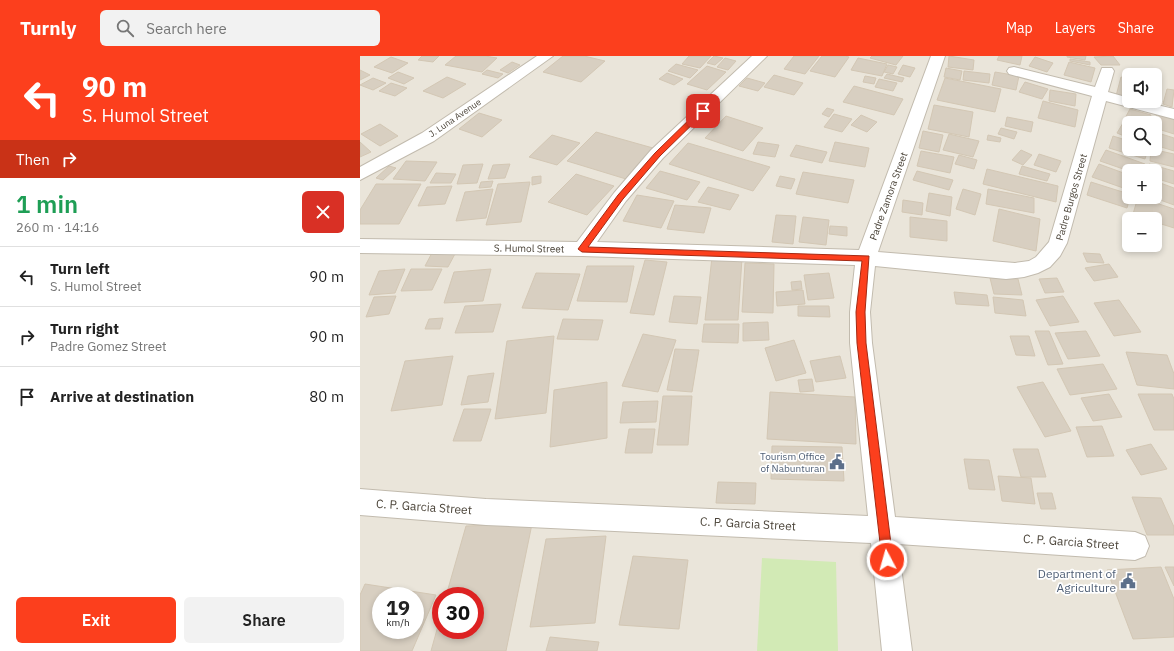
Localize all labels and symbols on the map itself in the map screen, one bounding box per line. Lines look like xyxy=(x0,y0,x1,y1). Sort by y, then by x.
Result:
pin xyxy=(686,94,720,128)
street label: J. Luna Avenue xyxy=(427,96,483,139)
street label: Padre Zamora Street xyxy=(866,150,911,242)
street label: Padre Burgos Street xyxy=(1053,152,1090,242)
street label: S. Humol Street xyxy=(494,241,565,256)
place label: Tourism Office of Nabunturan xyxy=(760,450,826,475)
public building icon: Tourism Office of Nabunturan xyxy=(828,453,846,471)
street label: C. P. Garcia Street xyxy=(376,496,472,517)
street label: C. P. Garcia Street xyxy=(700,513,796,534)
street label: C. P. Garcia Street xyxy=(1023,531,1119,552)
position arrow xyxy=(866,539,908,581)
place label: Department of Agriculture xyxy=(1038,566,1116,595)
public building icon: Department of Agriculture xyxy=(1119,572,1137,590)
speed limit sign: 30 xyxy=(432,587,484,639)

